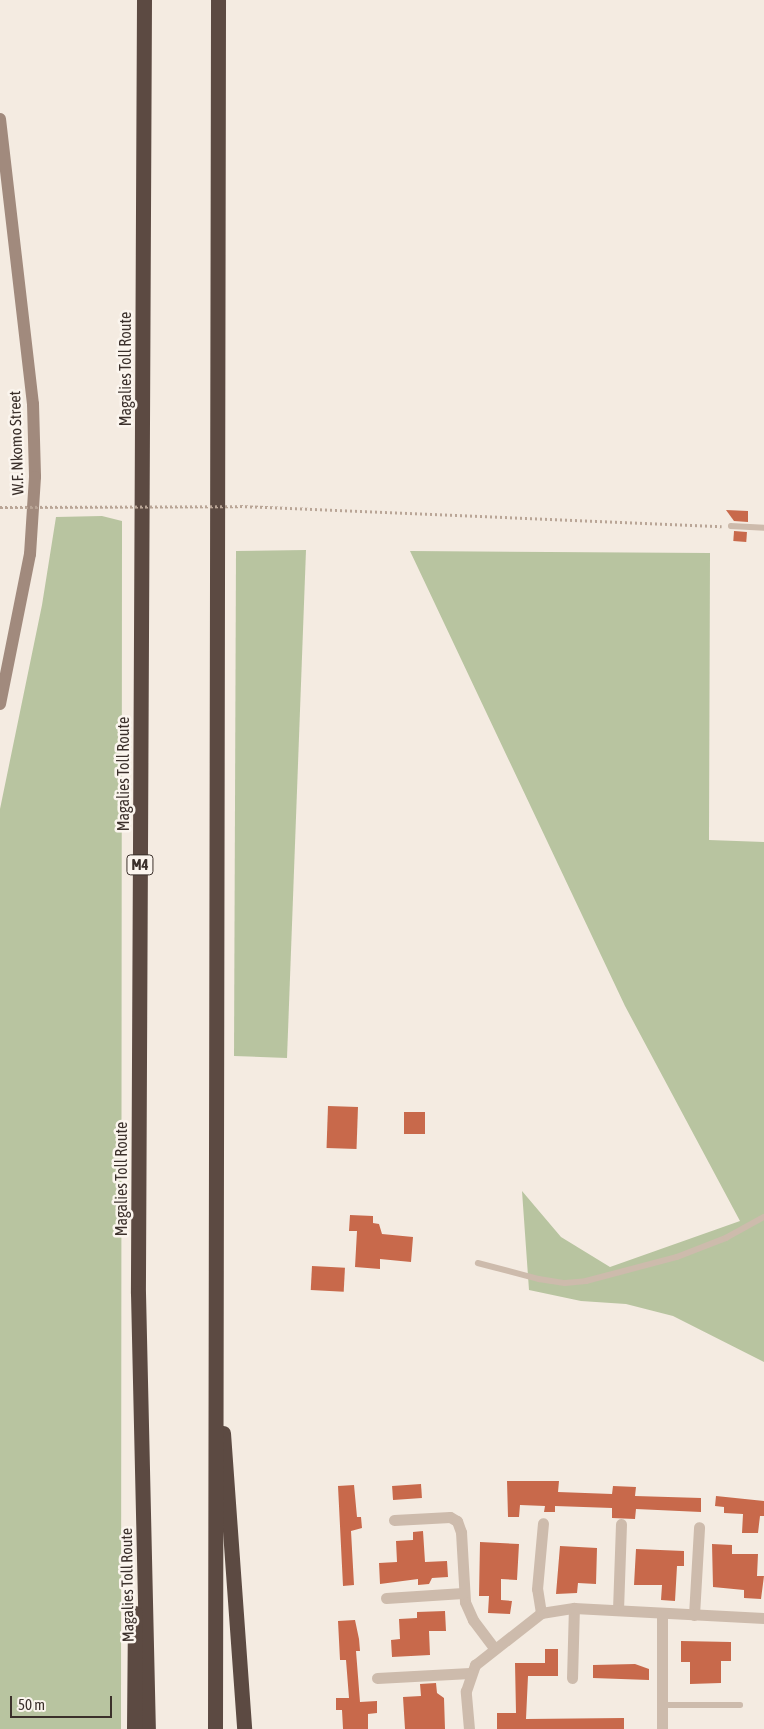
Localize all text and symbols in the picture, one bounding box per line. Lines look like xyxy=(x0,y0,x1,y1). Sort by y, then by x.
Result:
street label: Magalies Toll Route xyxy=(115,312,135,426)
street label: W.F. Nkomo Street xyxy=(5,390,27,496)
street label: Magalies Toll Route xyxy=(113,717,133,831)
road number: M4 xyxy=(126,852,154,878)
street label: Magalies Toll Route xyxy=(111,1122,131,1236)
street label: Magalies Toll Route xyxy=(116,1528,138,1642)
scale bar xyxy=(12,1686,115,1718)
text: 50 m xyxy=(18,1696,45,1713)

